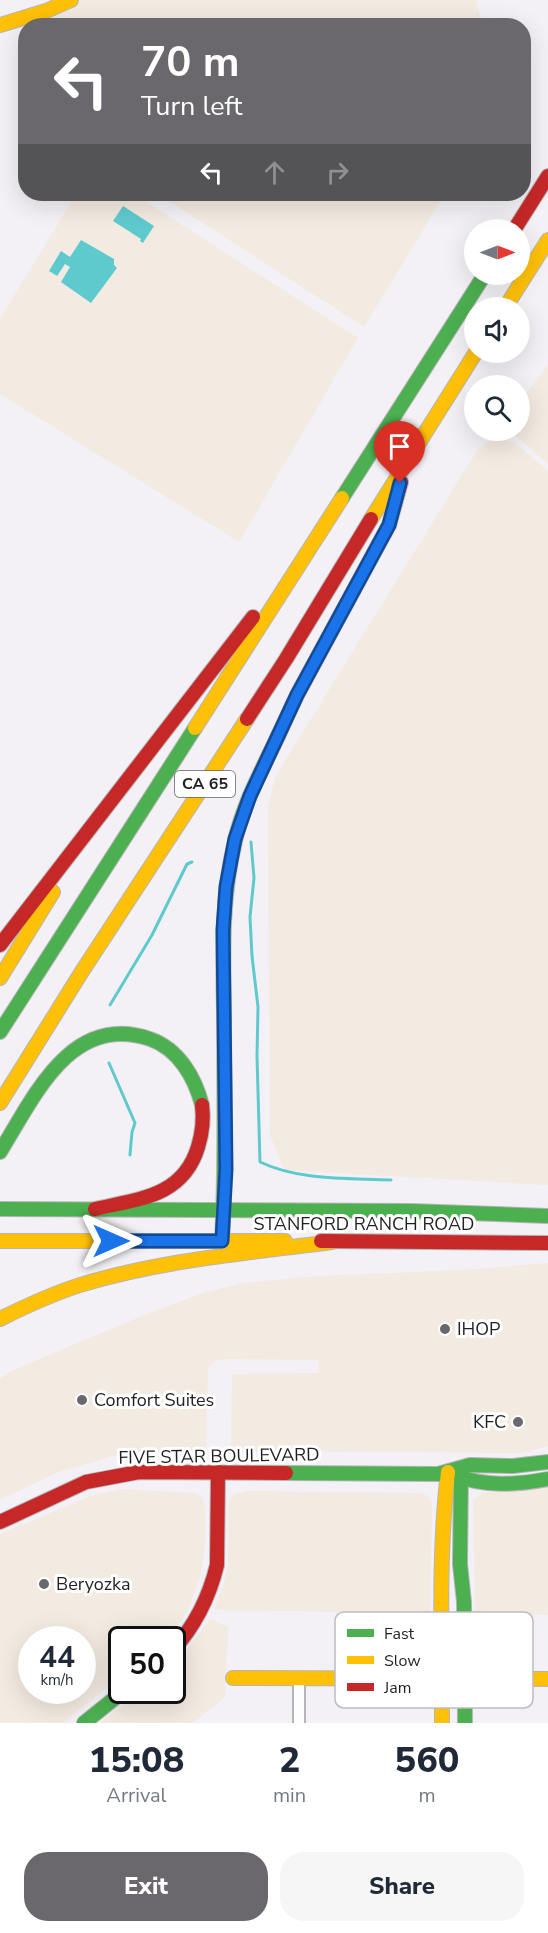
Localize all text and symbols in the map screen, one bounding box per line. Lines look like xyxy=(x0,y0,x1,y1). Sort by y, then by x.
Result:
text: 70 m xyxy=(141,34,240,91)
icon: left xyxy=(42,42,120,120)
text: Turn left xyxy=(141,88,242,125)
icon: left xyxy=(195,156,228,189)
icon: ahead xyxy=(258,156,291,189)
icon: right xyxy=(321,156,354,189)
north arrow xyxy=(464,219,530,285)
map controls xyxy=(464,219,530,441)
button: sound xyxy=(464,297,530,363)
button: search xyxy=(464,375,530,441)
pin xyxy=(374,421,425,483)
icon: arrive xyxy=(383,430,416,463)
road number: CA 65 xyxy=(175,771,235,797)
position arrow xyxy=(79,1209,143,1273)
street label: STANFORD RANCH ROAD xyxy=(254,1212,474,1236)
place label: IHOP xyxy=(457,1317,501,1341)
marker: IHOP xyxy=(438,1322,452,1336)
place label: Comfort Suites xyxy=(94,1388,214,1412)
marker: Comfort Suites xyxy=(75,1393,89,1407)
place label: KFC xyxy=(473,1410,506,1434)
marker: KFC xyxy=(511,1415,525,1429)
street label: FIVE STAR BOULEVARD xyxy=(118,1442,320,1470)
place label: Beryozka xyxy=(56,1572,131,1596)
marker: Beryozka xyxy=(37,1577,51,1591)
legend xyxy=(335,1612,533,1708)
text: Fast xyxy=(384,1623,415,1645)
speed limit sign: 50 xyxy=(108,1626,186,1704)
text: 44 xyxy=(39,1637,75,1678)
text: Slow xyxy=(384,1650,421,1672)
text: km/h xyxy=(40,1670,74,1690)
text: Jam xyxy=(383,1677,411,1699)
text: 15:08 xyxy=(89,1736,184,1785)
text: 2 xyxy=(279,1736,300,1785)
text: 560 xyxy=(395,1736,459,1785)
text: Arrival xyxy=(106,1782,167,1809)
text: min xyxy=(273,1782,306,1809)
text: m xyxy=(418,1782,436,1809)
button: Exit xyxy=(24,1852,268,1921)
button: Share xyxy=(280,1852,524,1921)

